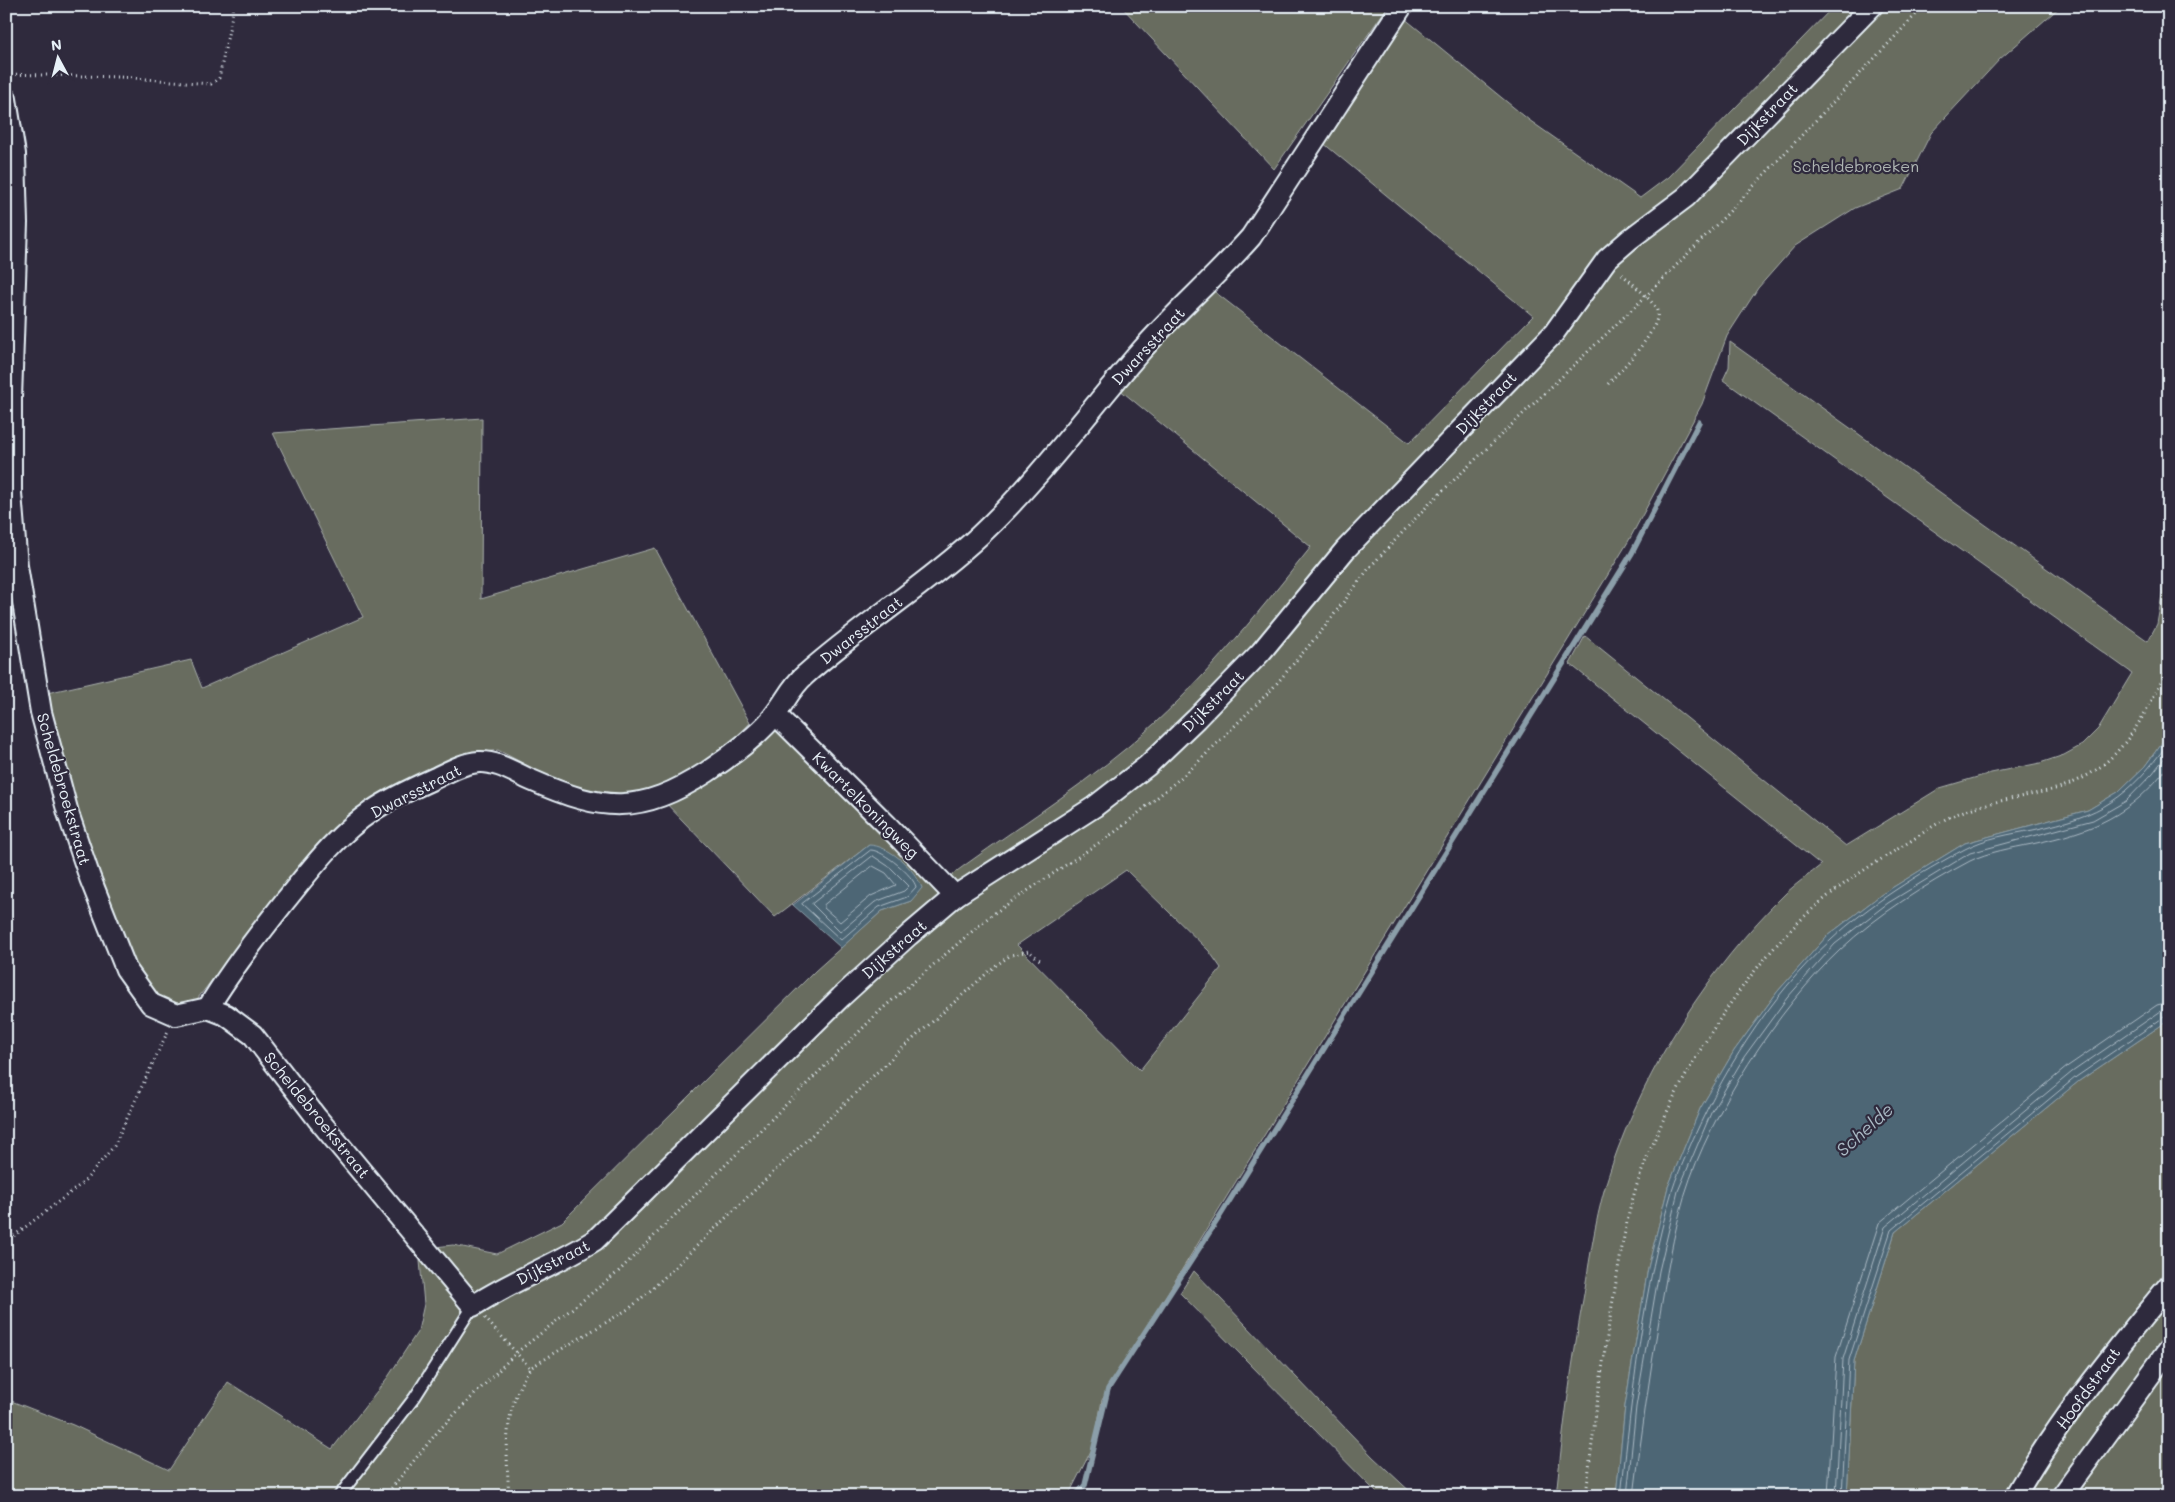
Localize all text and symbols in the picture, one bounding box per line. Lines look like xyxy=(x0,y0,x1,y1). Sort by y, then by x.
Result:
north arrow xyxy=(32,32,82,82)
text: N xyxy=(50,35,63,55)
street label: Dijkstraat xyxy=(1731,78,1802,150)
park label: Scheldebroeken xyxy=(1793,155,1919,176)
street label: Dwarsstraat xyxy=(1106,302,1189,389)
street label: Dijkstraat xyxy=(1450,367,1521,439)
street label: Dwarsstraat xyxy=(815,591,906,668)
street label: Dijkstraat xyxy=(1177,665,1248,736)
street label: Scheldebroekstraat xyxy=(33,710,96,867)
street label: Kwartelkoningweg xyxy=(809,747,924,862)
street label: Dwarsstraat xyxy=(367,759,465,822)
street label: Dijkstraat xyxy=(857,915,931,983)
street label: Scheldebroekstraat xyxy=(260,1047,375,1182)
water label: Schelde xyxy=(1831,1097,1898,1161)
street label: Dijkstraat xyxy=(513,1234,593,1289)
street label: Hoofdstraat xyxy=(2051,1342,2124,1433)

